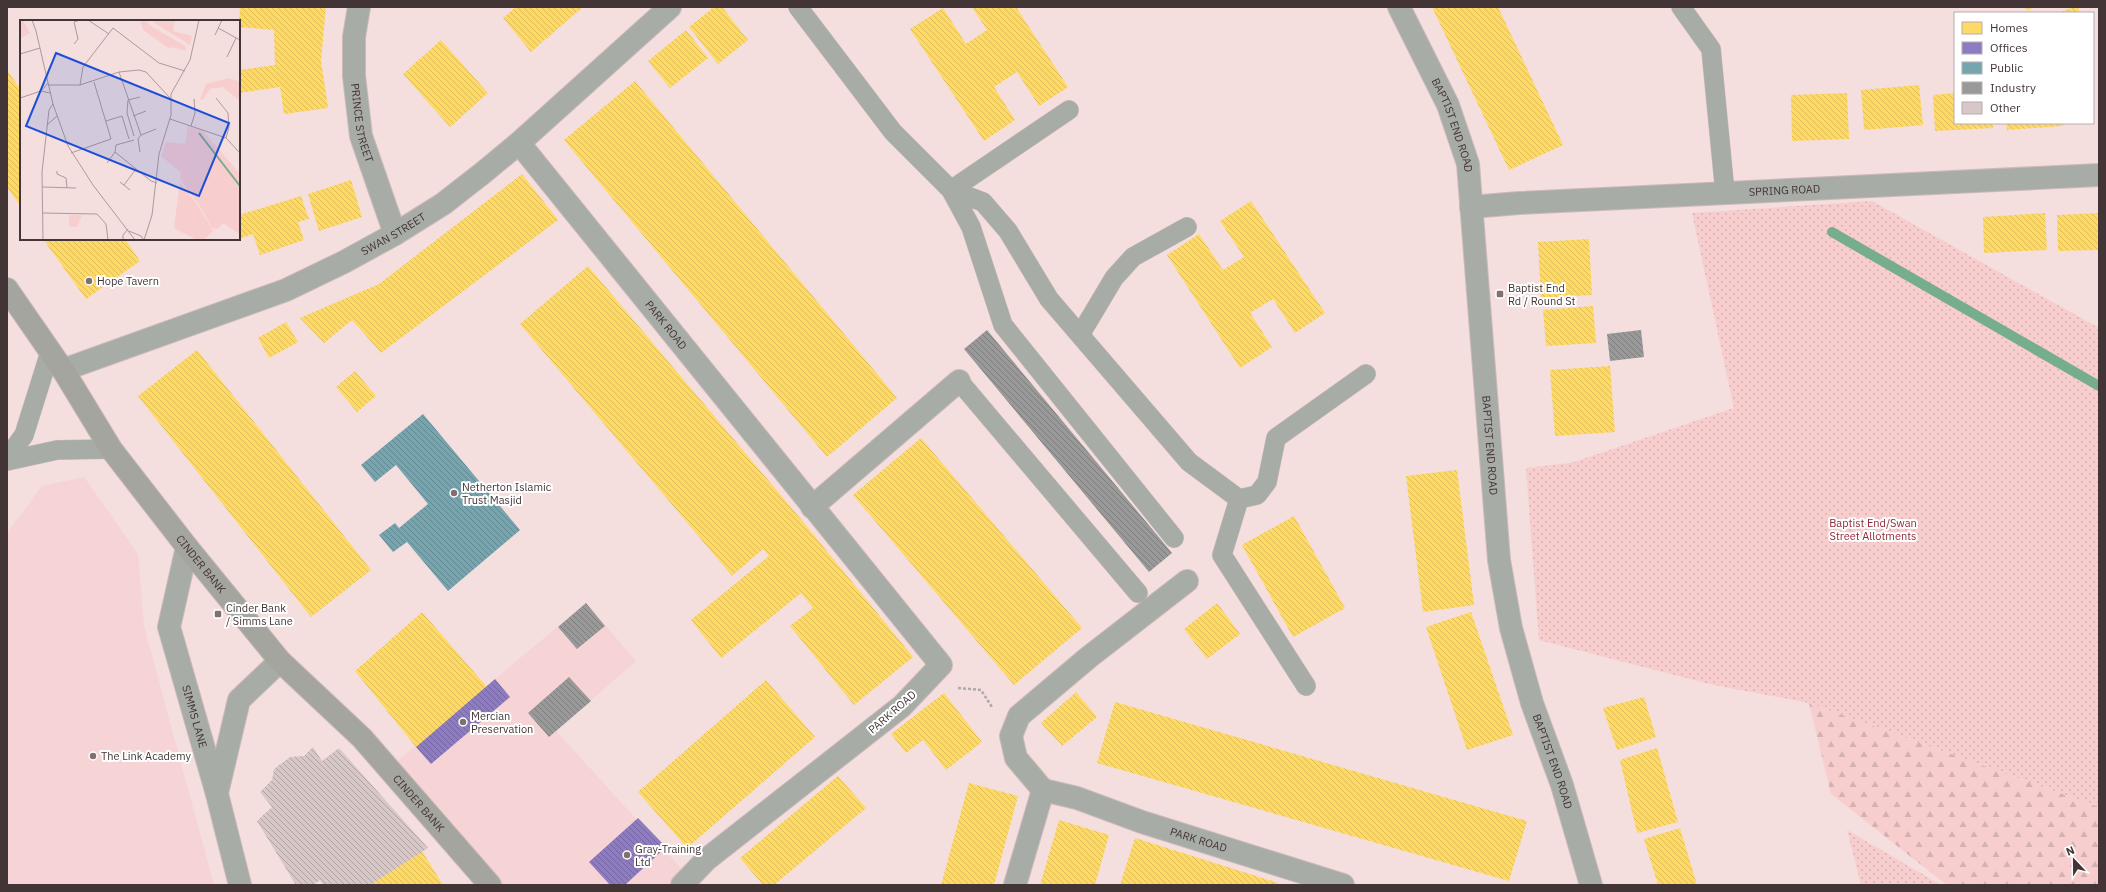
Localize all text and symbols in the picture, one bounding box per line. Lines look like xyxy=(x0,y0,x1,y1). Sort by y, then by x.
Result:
legend xyxy=(1954,12,2094,124)
inset map xyxy=(20,20,240,240)
text: Homes xyxy=(1990,20,2028,35)
text: Offices xyxy=(1990,40,2028,55)
text: Public xyxy=(1990,60,2023,75)
street label: BAPTIST END ROAD xyxy=(1429,76,1476,173)
text: Industry xyxy=(1990,80,2036,95)
street label: PRINCE STREET xyxy=(348,82,377,165)
text: Other xyxy=(1990,100,2021,115)
street label: SPRING ROAD xyxy=(1748,181,1821,199)
street label: SWAN STREET xyxy=(359,209,429,258)
place label: Hope Tavern xyxy=(97,274,159,288)
marker: Hope Tavern xyxy=(84,276,94,286)
place label: Baptist End Rd / Round St xyxy=(1508,281,1576,308)
marker: Baptist End Rd / Round St xyxy=(1495,289,1505,299)
street label: PARK ROAD xyxy=(642,298,690,352)
street label: BAPTIST END ROAD xyxy=(1479,395,1501,496)
place label: Netherton Islamic Trust Masjid xyxy=(462,480,552,507)
marker: Netherton Islamic Trust Masjid xyxy=(449,488,459,498)
park label: Baptist End/Swan Street Allotments xyxy=(1829,516,1917,543)
street label: CINDER BANK xyxy=(173,532,229,596)
place label: Cinder Bank / Simms Lane xyxy=(226,601,293,628)
marker: Cinder Bank / Simms Lane xyxy=(213,609,223,619)
street label: SIMMS LANE xyxy=(179,683,210,749)
street label: PARK ROAD xyxy=(865,687,919,737)
place label: Mercian Preservation xyxy=(471,709,533,736)
street label: BAPTIST END ROAD xyxy=(1530,712,1576,811)
marker: Mercian Preservation xyxy=(458,717,468,727)
place label: The Link Academy xyxy=(101,749,191,763)
marker: The Link Academy xyxy=(88,751,98,761)
street label: CINDER BANK xyxy=(390,772,448,835)
street label: PARK ROAD xyxy=(1168,824,1229,855)
north arrow xyxy=(2054,840,2094,880)
place label: Gray-Training Ltd xyxy=(635,842,701,869)
text: N xyxy=(2064,843,2077,859)
marker: Gray-Training Ltd xyxy=(622,850,632,860)

